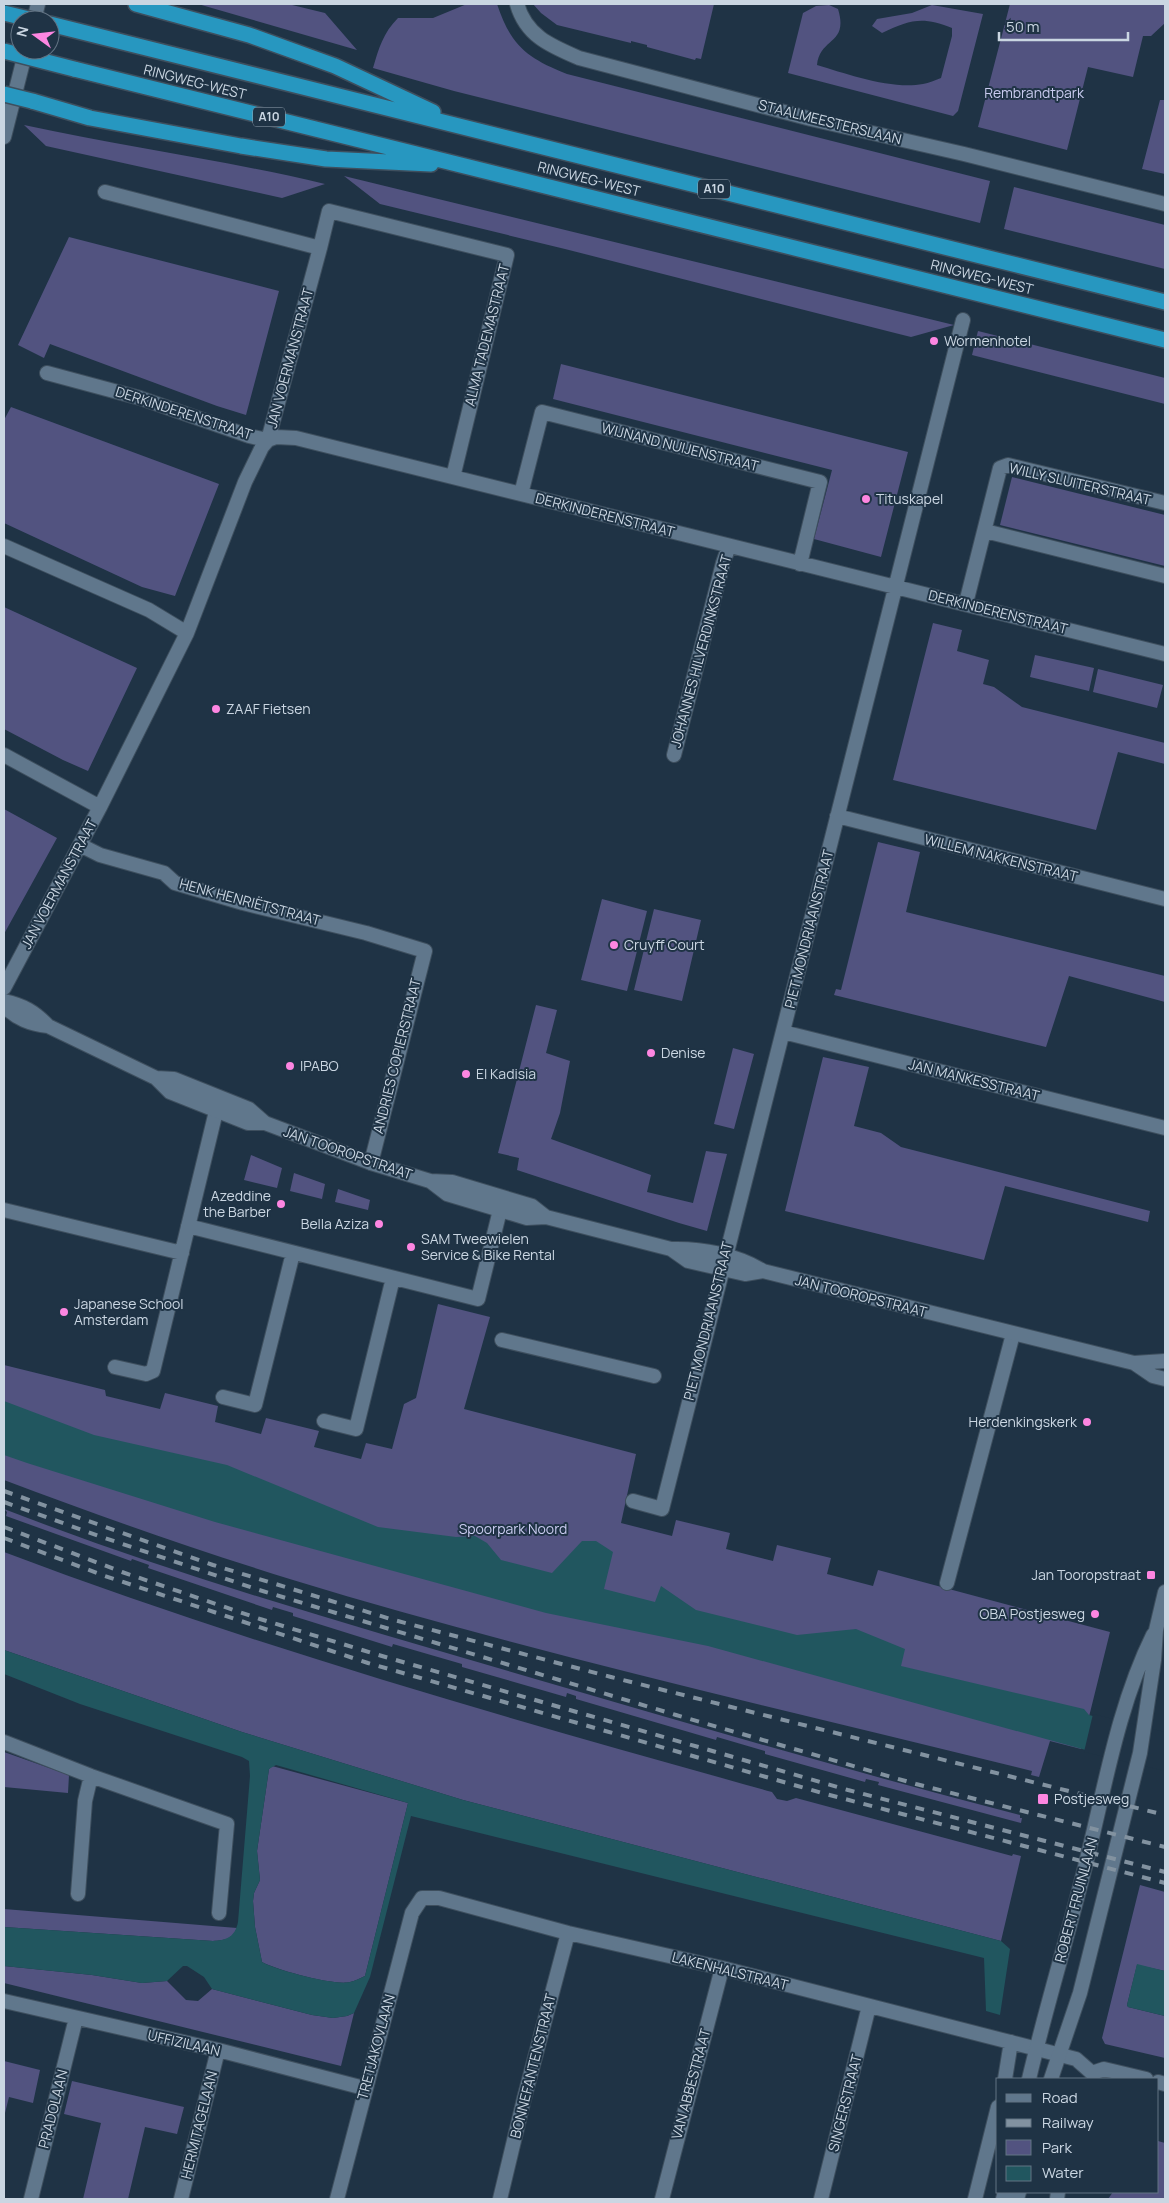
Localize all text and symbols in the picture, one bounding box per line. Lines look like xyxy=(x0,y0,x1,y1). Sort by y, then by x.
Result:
north arrow xyxy=(10,10,60,60)
scale bar xyxy=(999,10,1128,42)
text: 50 m xyxy=(1006,16,1040,37)
text: N xyxy=(11,24,32,39)
street label: RINGWEG-WEST xyxy=(142,60,249,104)
park label: Rembrandtpark xyxy=(984,83,1085,102)
street label: STAALMEESTERSLAAN xyxy=(757,95,904,148)
road number: A10 xyxy=(253,108,285,126)
street label: RINGWEG-WEST xyxy=(536,157,643,201)
road number: A10 xyxy=(698,180,730,198)
street label: RINGWEG-WEST xyxy=(929,255,1036,299)
street label: ALMA TADEMASTRAAT xyxy=(460,261,514,408)
street label: JAN VOERMANSTRAAT xyxy=(262,285,318,430)
place label: Wormenhotel xyxy=(944,331,1031,350)
marker: Wormenhotel xyxy=(928,335,940,347)
street label: DERKINDERENSTRAAT xyxy=(113,381,256,444)
street label: WIJNAND NUIJENSTRAAT xyxy=(600,418,761,475)
street label: WILLY SLUITERSTRAAT xyxy=(1007,458,1153,509)
street label: DERKINDERENSTRAAT xyxy=(534,488,677,541)
place label: Tituskapel xyxy=(876,489,943,508)
marker: Tituskapel xyxy=(860,493,872,505)
street label: JOHANNES HILVERDINKSTRAAT xyxy=(666,552,736,749)
street label: DERKINDERENSTRAAT xyxy=(927,585,1070,638)
place label: ZAAF Fietsen xyxy=(226,699,310,718)
marker: ZAAF Fietsen xyxy=(210,703,222,715)
street label: JAN VOERMANSTRAAT xyxy=(16,815,101,952)
street label: WILLEM NAKKENSTRAAT xyxy=(922,829,1080,886)
street label: PIET MONDRIAANSTRAAT xyxy=(780,847,838,1010)
street label: HENK HENRIËTSTRAAT xyxy=(178,874,323,930)
place label: Cruyff Court xyxy=(624,935,705,954)
marker: Cruyff Court xyxy=(608,939,620,951)
street label: ANDRIES COPIERSTRAAT xyxy=(368,976,425,1135)
place label: Denise xyxy=(661,1043,706,1062)
marker: Denise xyxy=(645,1047,657,1059)
street label: JAN MANKESSTRAAT xyxy=(907,1054,1042,1105)
place label: IPABO xyxy=(300,1056,339,1075)
marker: IPABO xyxy=(284,1060,296,1072)
place label: El Kadisia xyxy=(476,1064,536,1083)
marker: El Kadisia xyxy=(460,1068,472,1080)
street label: JAN TOOROPSTRAAT xyxy=(281,1122,416,1184)
place label: Azeddine the Barber xyxy=(203,1186,271,1221)
marker: Azeddine the Barber xyxy=(275,1198,287,1210)
place label: Bella Aziza xyxy=(301,1214,369,1233)
marker: Bella Aziza xyxy=(373,1218,385,1230)
place label: SAM Tweewielen Service & Bike Rental xyxy=(421,1229,555,1264)
street label: PIET MONDRIAANSTRAAT xyxy=(679,1239,737,1402)
marker: SAM Tweewielen Service & Bike Rental xyxy=(405,1241,417,1253)
street label: JAN TOOROPSTRAAT xyxy=(793,1270,930,1321)
place label: Japanese School Amsterdam xyxy=(74,1294,184,1329)
marker: Japanese School Amsterdam xyxy=(58,1306,70,1318)
place label: Herdenkingskerk xyxy=(969,1412,1078,1431)
marker: Herdenkingskerk xyxy=(1081,1416,1093,1428)
park label: Spoorpark Noord xyxy=(459,1519,567,1538)
place label: Jan Tooropstraat xyxy=(1032,1565,1141,1584)
marker: Jan Tooropstraat xyxy=(1145,1569,1157,1581)
place label: OBA Postjesweg xyxy=(979,1604,1085,1623)
marker: OBA Postjesweg xyxy=(1089,1608,1101,1620)
place label: Postjesweg xyxy=(1054,1789,1129,1808)
marker: Postjesweg xyxy=(1036,1792,1050,1806)
street label: ROBERT FRUINLAAN xyxy=(1050,1835,1101,1964)
street label: LAKENHALSTRAAT xyxy=(670,1947,791,1994)
street label: BONNEFANTENSTRAAT xyxy=(505,1991,560,2140)
street label: TRETJAKOVLAAN xyxy=(352,1992,399,2102)
street label: UFFIZILAAN xyxy=(146,2025,222,2060)
street label: VAN ABBESTRAAT xyxy=(667,2026,715,2141)
street label: SINGERSTRAAT xyxy=(823,2052,866,2154)
street label: PRADOLAAN xyxy=(34,2067,71,2150)
street label: HERMITAGELAAN xyxy=(176,2069,221,2181)
legend xyxy=(996,2078,1159,2193)
text: Road xyxy=(1042,2087,1078,2108)
text: Railway xyxy=(1042,2112,1094,2133)
text: Park xyxy=(1042,2137,1072,2158)
text: Water xyxy=(1042,2162,1084,2183)

